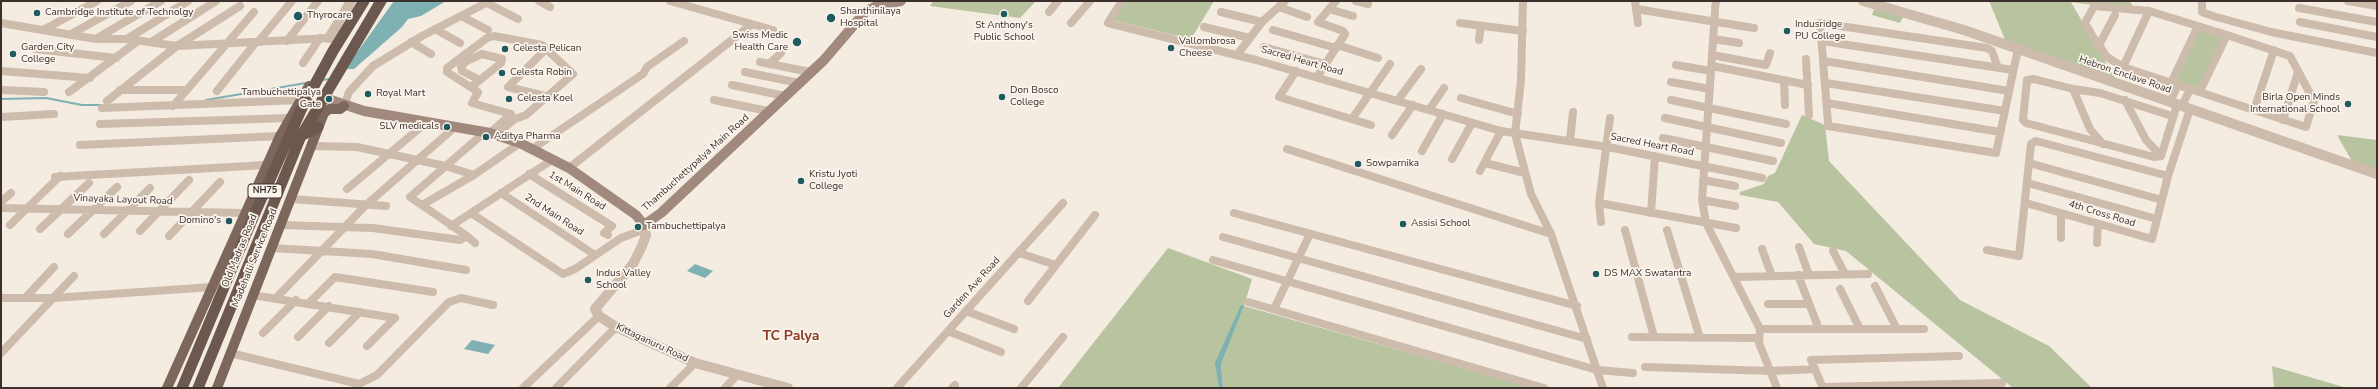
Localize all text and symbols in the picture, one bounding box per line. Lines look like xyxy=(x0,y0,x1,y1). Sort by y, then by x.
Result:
place label: Shanthinilaya Hospital xyxy=(840,6,901,30)
place label: Cambridge Institute of Technolgy xyxy=(45,7,193,19)
marker: Cambridge Institute of Technolgy xyxy=(32,8,42,18)
marker: St Anthony's Public School xyxy=(999,9,1009,19)
marker: Thyrocare xyxy=(292,10,304,22)
place label: Thyrocare xyxy=(307,10,352,22)
marker: Shanthinilaya Hospital xyxy=(825,12,837,24)
place label: Indusridge PU College xyxy=(1795,19,1845,42)
place label: St Anthony's Public School xyxy=(974,20,1034,44)
marker: Indusridge PU College xyxy=(1782,26,1792,36)
place label: Swiss Medic Health Care xyxy=(732,30,788,54)
marker: Swiss Medic Health Care xyxy=(791,36,803,48)
place label: Vallombrosa Cheese xyxy=(1179,36,1236,60)
place label: Garden City College xyxy=(21,42,74,66)
place label: Celesta Pelican xyxy=(513,43,581,55)
marker: Vallombrosa Cheese xyxy=(1166,43,1176,53)
marker: Celesta Pelican xyxy=(500,44,510,54)
street label: Sacred Heart Road xyxy=(1260,44,1344,78)
marker: Garden City College xyxy=(8,49,18,59)
street label: Hebron Enclave Road xyxy=(2077,54,2173,96)
place label: Celesta Robin xyxy=(510,67,572,79)
marker: Celesta Robin xyxy=(497,68,507,78)
place label: Don Bosco College xyxy=(1010,85,1058,108)
place label: Tambuchettipalya Gate xyxy=(241,87,321,110)
place label: Royal Mart xyxy=(376,88,425,100)
marker: Royal Mart xyxy=(363,89,373,99)
marker: Don Bosco College xyxy=(997,92,1007,102)
place label: Birla Open Minds International School xyxy=(2250,92,2340,116)
place label: Celesta Koel xyxy=(517,93,573,105)
marker: Tambuchettipalya Gate xyxy=(324,94,334,104)
marker: Celesta Koel xyxy=(504,94,514,104)
marker: Birla Open Minds International School xyxy=(2343,99,2353,109)
street label: Thambuchettypalya Main Road xyxy=(640,112,752,214)
place label: SLV medicals xyxy=(379,121,439,133)
marker: SLV medicals xyxy=(442,122,452,132)
place label: Aditya Pharma xyxy=(494,131,561,143)
street label: Sacred Heart Road xyxy=(1609,131,1695,159)
marker: Aditya Pharma xyxy=(481,132,491,142)
place label: Sowparnika xyxy=(1366,158,1419,170)
marker: Sowparnika xyxy=(1353,159,1363,169)
street label: 1st Main Road xyxy=(546,169,608,213)
place label: Kristu Jyoti College xyxy=(809,169,857,192)
marker: Kristu Jyoti College xyxy=(796,176,806,186)
road number: NH75 xyxy=(248,184,282,198)
street label: Vinayaka Layout Road xyxy=(73,192,173,208)
street label: 2nd Main Road xyxy=(522,192,586,238)
street label: 4th Cross Road xyxy=(2067,198,2137,230)
street label: Madehalli Service Road xyxy=(230,207,280,309)
street label: Old Madras Road xyxy=(220,213,260,289)
place label: Domino's xyxy=(179,215,221,227)
marker: Domino's xyxy=(224,216,234,226)
place label: Assisi School xyxy=(1411,218,1470,230)
marker: Assisi School xyxy=(1398,219,1408,229)
place label: Tambuchettipalya xyxy=(646,221,726,233)
marker: Tambuchettipalya xyxy=(633,222,643,232)
street label: Garden Ave Road xyxy=(941,255,1003,321)
place label: Indus Valley School xyxy=(596,268,651,292)
place label: DS MAX Swatantra xyxy=(1604,268,1691,280)
marker: DS MAX Swatantra xyxy=(1591,269,1601,279)
marker: Indus Valley School xyxy=(583,275,593,285)
street label: Kittaganuru Road xyxy=(614,321,690,365)
district label: TC Palya xyxy=(762,329,820,345)

